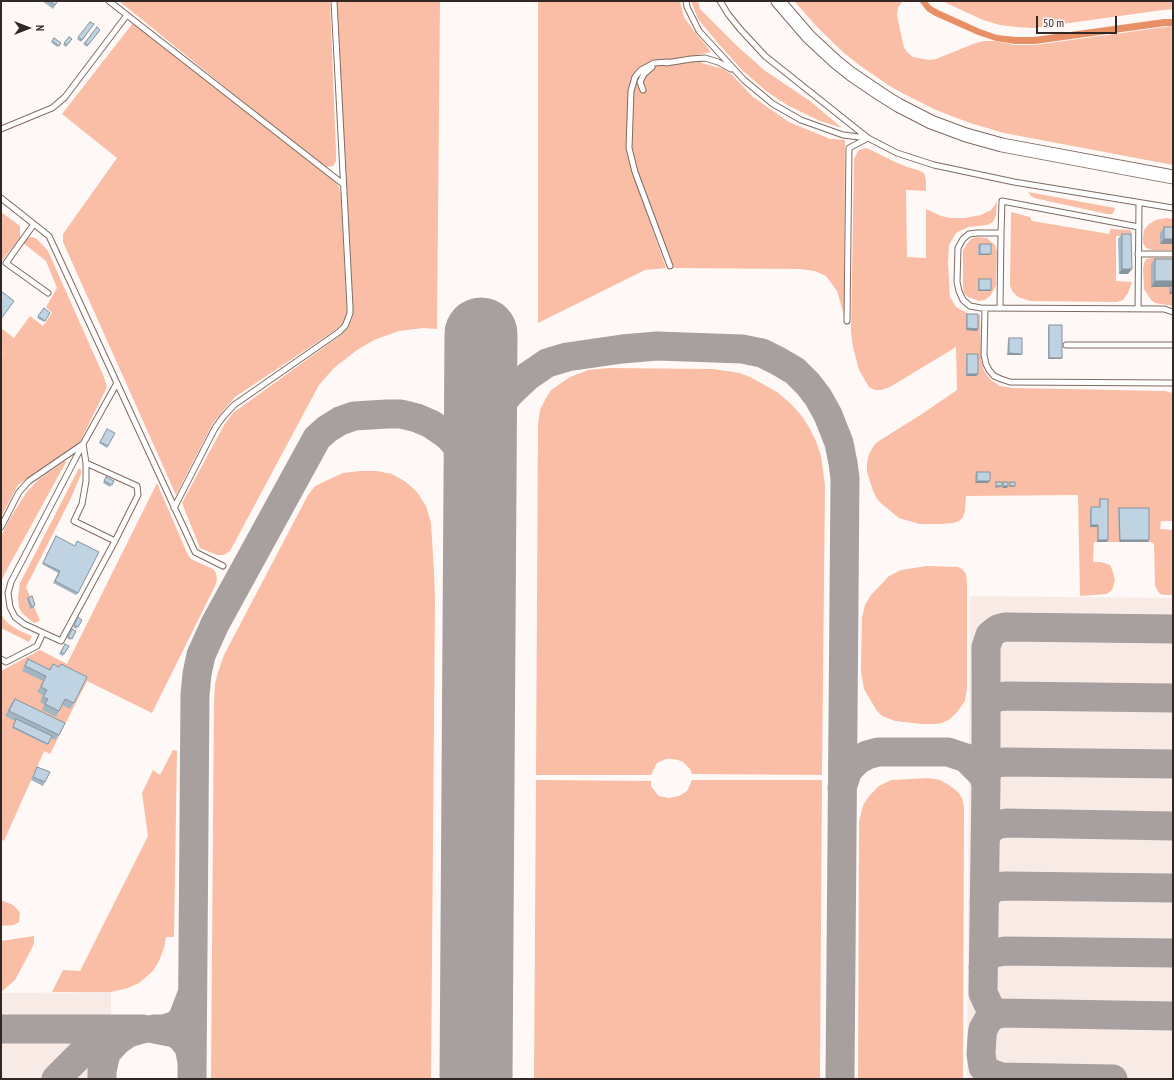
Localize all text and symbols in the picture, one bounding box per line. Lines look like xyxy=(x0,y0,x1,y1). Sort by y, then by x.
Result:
north arrow xyxy=(8,8,48,48)
scale bar xyxy=(1038,8,1119,34)
text: 50 m xyxy=(1043,15,1064,30)
text: N xyxy=(33,25,47,31)

